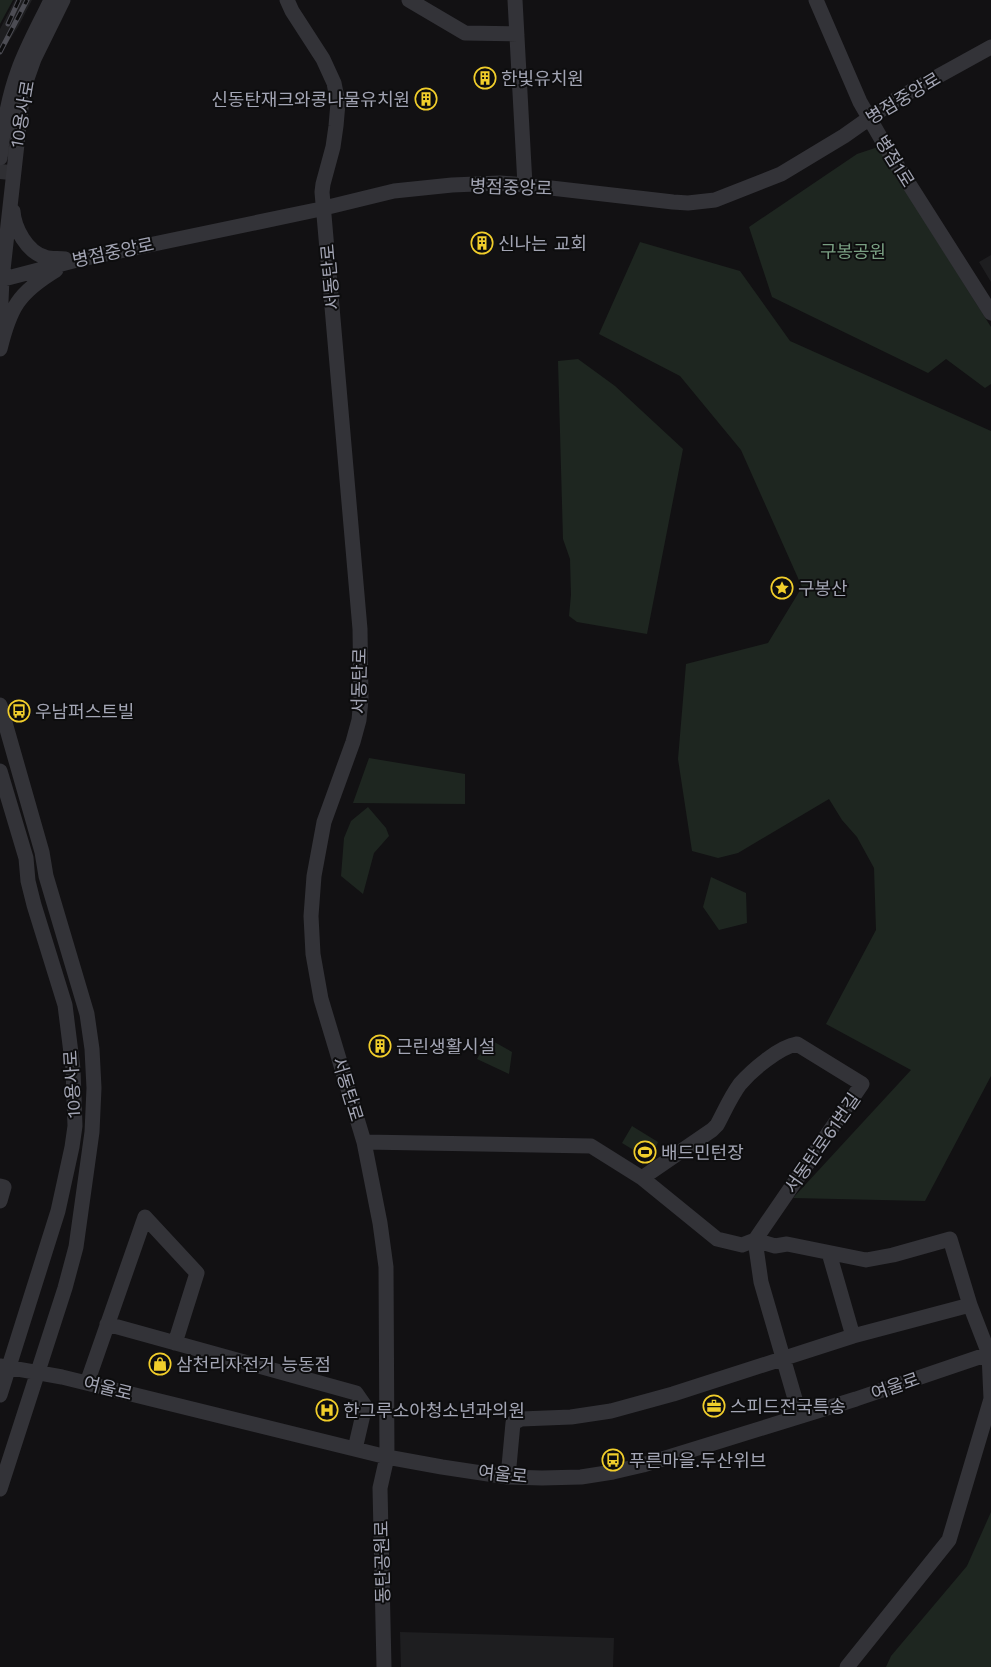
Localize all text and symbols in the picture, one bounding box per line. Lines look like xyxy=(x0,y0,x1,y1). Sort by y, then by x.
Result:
building icon: 한빛유치원 xyxy=(473,66,497,90)
place label: 한빛유치원 xyxy=(501,68,584,89)
street label: 병점중앙로 xyxy=(862,68,944,128)
street label: 10용사로 xyxy=(6,79,38,149)
building icon: 신동탄재크와콩나물유치원 xyxy=(414,87,438,111)
place label: 신동탄재크와콩나물유치원 xyxy=(211,89,410,110)
street label: 병점1로 xyxy=(871,131,919,191)
street label: 병점중앙로 xyxy=(469,175,553,199)
building icon: 신나는 교회 xyxy=(470,231,494,255)
street label: 병점중앙로 xyxy=(70,233,156,271)
place label: 신나는 교회 xyxy=(498,233,587,254)
park label: 구봉공원 xyxy=(820,241,886,262)
street label: 서동탄로 xyxy=(317,243,343,311)
place icon: 구봉산 xyxy=(770,576,794,600)
place label: 구봉산 xyxy=(798,578,848,599)
street label: 서동탄로 xyxy=(348,648,370,714)
bus stop icon: 우남퍼스트빌 xyxy=(7,699,31,723)
place label: 우남퍼스트빌 xyxy=(35,701,134,722)
building icon: 근린생활시설 xyxy=(368,1034,392,1058)
place label: 근린생활시설 xyxy=(396,1036,495,1057)
street label: 10용사로 xyxy=(60,1050,84,1118)
street label: 서동탄로 xyxy=(328,1054,368,1124)
street label: 서동탄로61번길 xyxy=(780,1089,864,1197)
sports icon: 배드민턴장 xyxy=(633,1140,657,1164)
place label: 배드민턴장 xyxy=(661,1142,744,1163)
shop icon: 삼천리자전거 능동점 xyxy=(148,1352,172,1376)
place label: 삼천리자전거 능동점 xyxy=(176,1354,331,1375)
street label: 여울로 xyxy=(868,1368,922,1404)
street label: 여울로 xyxy=(81,1372,135,1404)
office icon: 스피드전국특송 xyxy=(702,1394,726,1418)
place label: 스피드전국특송 xyxy=(730,1396,846,1417)
hospital icon: 한그루소아청소년과의원 xyxy=(315,1398,339,1422)
place label: 한그루소아청소년과의원 xyxy=(343,1400,525,1421)
bus stop icon: 푸른마을.두산위브 xyxy=(601,1448,625,1472)
place label: 푸른마을.두산위브 xyxy=(629,1450,766,1471)
street label: 여울로 xyxy=(477,1461,529,1487)
street label: 동탄공원로 xyxy=(371,1520,393,1604)

